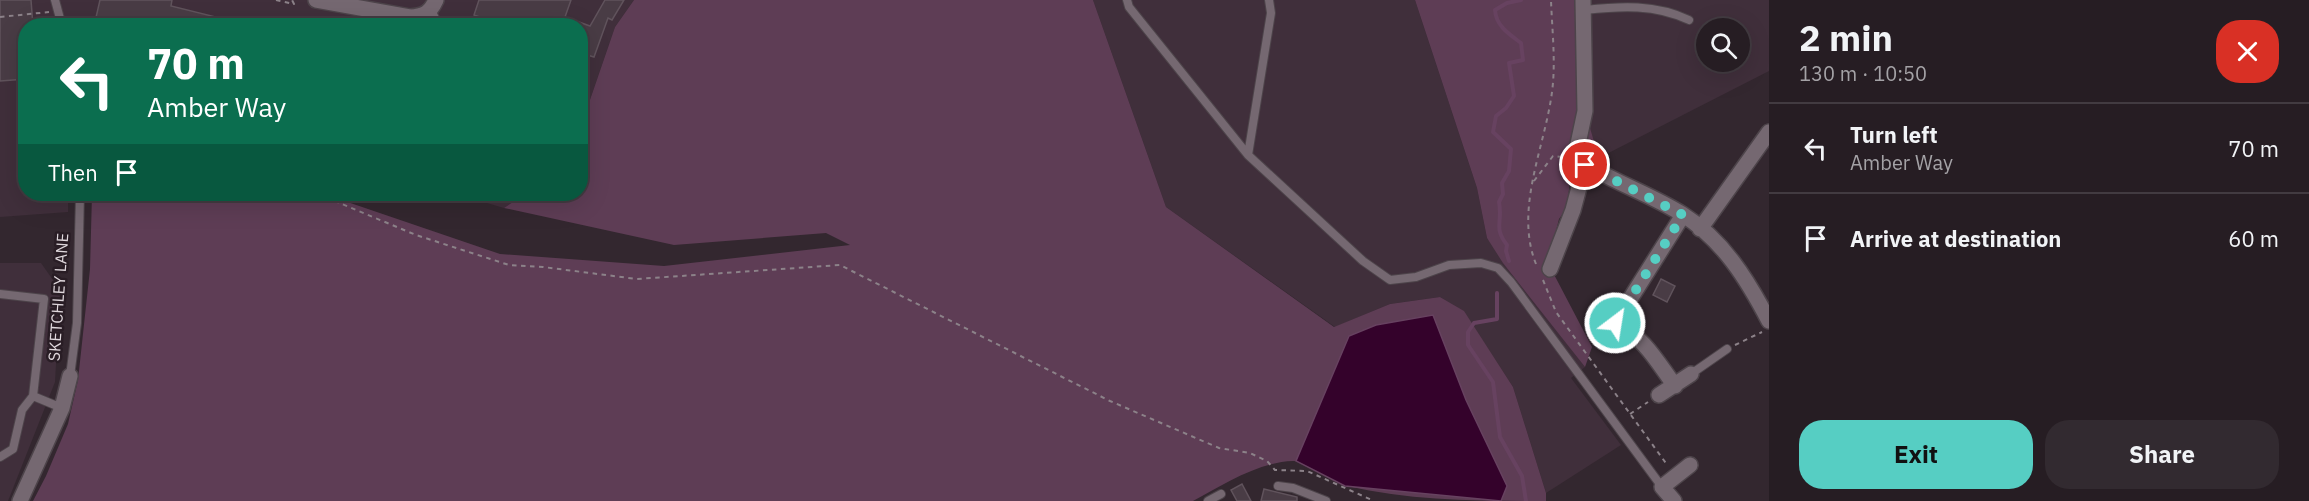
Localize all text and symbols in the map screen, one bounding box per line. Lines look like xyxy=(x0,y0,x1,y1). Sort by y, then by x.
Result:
text: 2 min xyxy=(1799,14,1893,61)
map controls xyxy=(1696,18,1750,72)
button: search xyxy=(1696,18,1750,72)
button: close xyxy=(2216,20,2279,83)
text: 70 m xyxy=(147,36,245,91)
icon: left xyxy=(48,42,126,120)
text: 130 m · 10:50 xyxy=(1799,60,1927,87)
text: Amber Way xyxy=(147,89,286,124)
text: Turn left xyxy=(1850,120,1938,149)
icon: left xyxy=(1799,132,1832,165)
text: 70 m xyxy=(2228,134,2279,163)
pin xyxy=(1559,139,1610,190)
icon: arrive xyxy=(1568,148,1601,181)
text: Amber Way xyxy=(1850,149,1953,176)
icon: arrive xyxy=(110,156,143,189)
text: Then xyxy=(48,158,98,187)
icon: arrive xyxy=(1799,222,1832,255)
text: Arrive at destination xyxy=(1850,224,2061,253)
text: 60 m xyxy=(2228,224,2279,253)
street label: SKETCHLEY LANE xyxy=(44,232,72,362)
position arrow xyxy=(1583,291,1647,355)
button: Exit xyxy=(1799,420,2033,489)
button: Share xyxy=(2045,420,2279,489)

